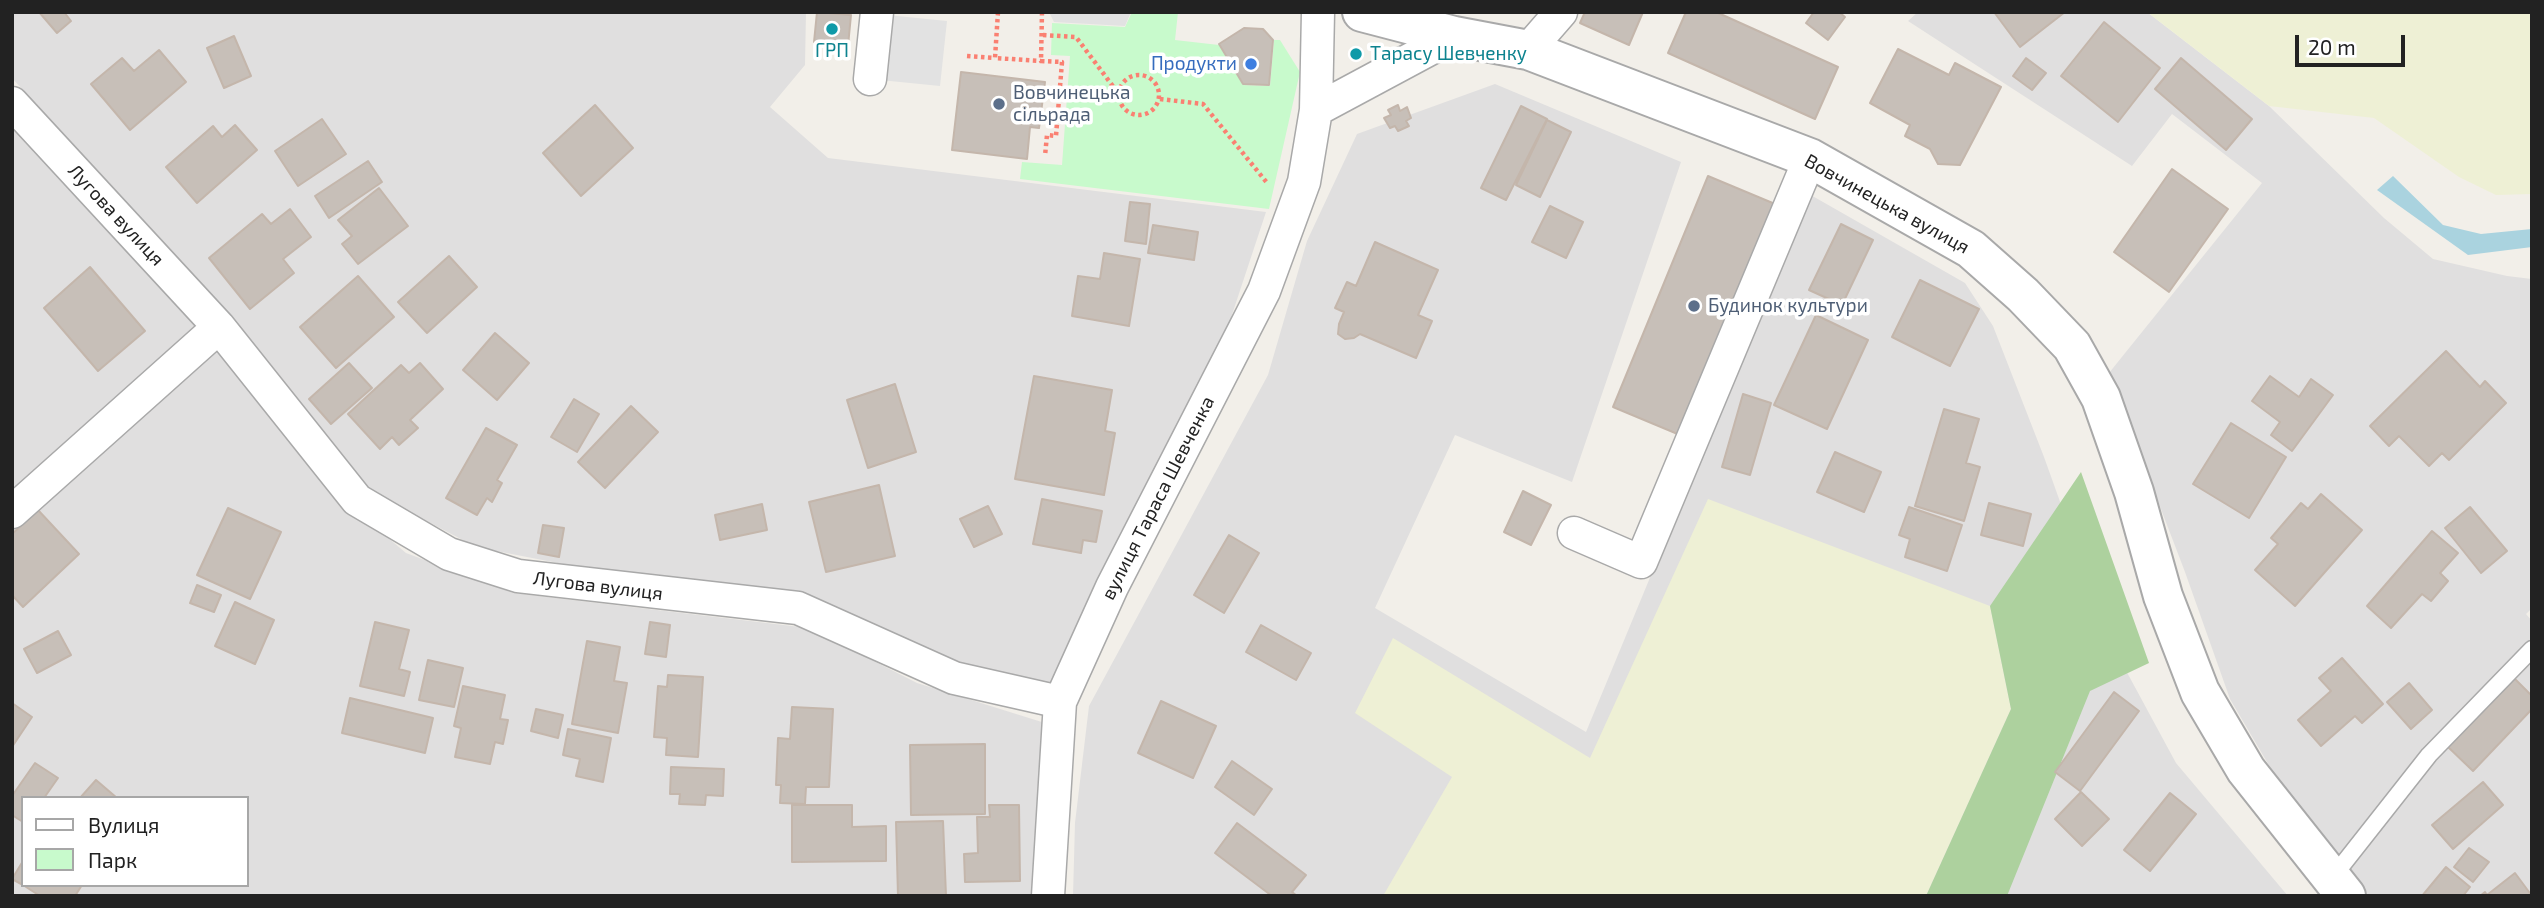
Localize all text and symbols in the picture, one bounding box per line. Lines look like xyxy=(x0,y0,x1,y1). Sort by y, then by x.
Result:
marker: ГРП xyxy=(824,21,840,37)
scale bar xyxy=(2299,21,2409,65)
text: 20 m xyxy=(2308,34,2356,59)
place label: ГРП xyxy=(815,40,849,62)
place label: Тарасу Шевченку xyxy=(1370,43,1527,65)
marker: Тарасу Шевченку xyxy=(1348,46,1364,62)
place label: Продукти xyxy=(1151,53,1237,75)
marker: Продукти xyxy=(1243,56,1259,72)
place label: Вовчинецька сільрада xyxy=(1013,82,1130,126)
marker: Вовчинецька сільрада xyxy=(991,96,1007,112)
street label: Вовчинецька вулиця xyxy=(1801,149,1973,259)
street label: Лугова вулиця xyxy=(63,160,169,270)
place label: Будинок культури xyxy=(1708,295,1868,317)
marker: Будинок культури xyxy=(1686,298,1702,314)
street label: вулиця Тараса Шевченка xyxy=(1097,392,1219,604)
street label: Лугова вулиця xyxy=(532,567,664,605)
legend xyxy=(21,796,248,887)
text: Вулиця xyxy=(88,812,159,837)
text: Парк xyxy=(88,847,137,872)

